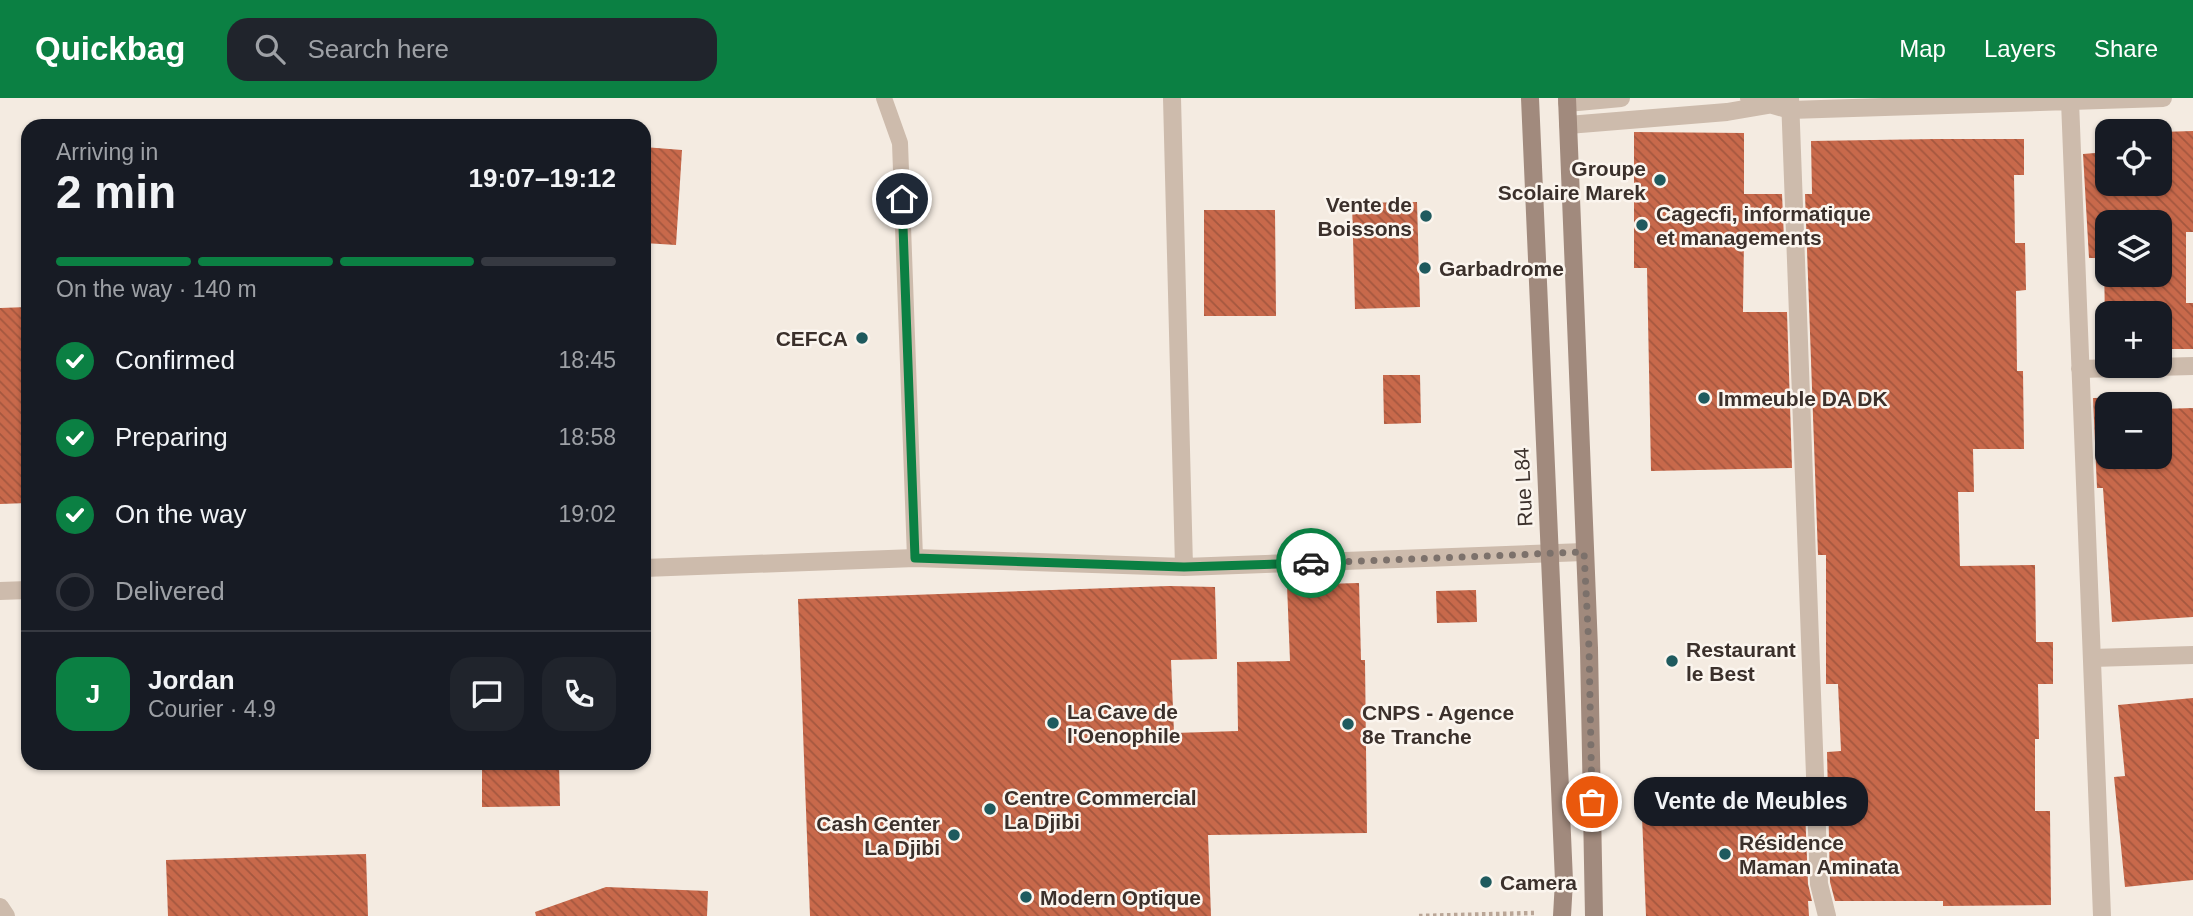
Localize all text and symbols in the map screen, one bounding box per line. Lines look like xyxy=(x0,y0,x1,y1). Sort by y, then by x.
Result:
search box xyxy=(227,18,717,81)
text: Quickbag xyxy=(35,30,185,67)
icon: search xyxy=(251,30,289,68)
text: Search here xyxy=(307,34,449,64)
text: Map xyxy=(1899,35,1946,62)
text: Layers xyxy=(1984,35,2056,62)
text: Share xyxy=(2094,35,2158,62)
map controls xyxy=(2095,119,2172,469)
button: locate xyxy=(2095,119,2172,196)
text: Arriving in xyxy=(56,139,158,165)
place label: Groupe Scolaire Marek xyxy=(1498,157,1646,204)
text: 19:07–19:12 xyxy=(469,163,616,193)
text: 2 min xyxy=(56,166,176,218)
pin xyxy=(872,169,932,229)
marker: Groupe Scolaire Marek xyxy=(1652,172,1668,188)
icon: home xyxy=(883,180,921,218)
place label: Vente de Boissons xyxy=(1317,193,1412,240)
place label: Cagecfi, informatique et managements xyxy=(1656,202,1871,249)
marker: Vente de Boissons xyxy=(1418,208,1434,224)
button: layers xyxy=(2095,210,2172,287)
marker: Cagecfi, informatique et managements xyxy=(1634,217,1650,233)
place label: Garbadrome xyxy=(1439,257,1564,280)
marker: Garbadrome xyxy=(1417,260,1433,276)
text: On the way · 140 m xyxy=(56,276,257,302)
button: + xyxy=(2095,301,2172,378)
place label: CEFCA xyxy=(776,327,848,350)
marker: CEFCA xyxy=(854,330,870,346)
icon: check xyxy=(56,342,94,380)
text: Confirmed xyxy=(115,345,235,375)
text: 18:45 xyxy=(558,347,616,373)
place label: Immeuble DA DK xyxy=(1718,387,1888,410)
marker: Immeuble DA DK xyxy=(1696,390,1712,406)
button: − xyxy=(2095,392,2172,469)
icon: check xyxy=(56,419,94,457)
text: Preparing xyxy=(115,422,228,452)
text: 18:58 xyxy=(558,424,616,450)
street label: Rue L84 xyxy=(1509,446,1537,527)
icon: check xyxy=(56,496,94,534)
text: On the way xyxy=(115,499,247,529)
text: 19:02 xyxy=(558,501,616,527)
courier xyxy=(1276,528,1346,598)
icon: car xyxy=(1292,544,1330,582)
text: Delivered xyxy=(115,576,225,606)
place label: Restaurant le Best xyxy=(1686,638,1796,685)
marker: Restaurant le Best xyxy=(1664,653,1680,669)
button: chat xyxy=(450,657,524,731)
button: phone xyxy=(542,657,616,731)
text: Jordan xyxy=(148,665,235,695)
text: J xyxy=(86,679,100,709)
text: Courier · 4.9 xyxy=(148,696,276,722)
place label: La Cave de l'Oenophile xyxy=(1067,700,1181,747)
place label: CNPS - Agence 8e Tranche xyxy=(1362,701,1514,748)
marker: La Cave de l'Oenophile xyxy=(1045,715,1061,731)
marker: CNPS - Agence 8e Tranche xyxy=(1340,716,1356,732)
pin xyxy=(1562,772,1622,832)
callout: Vente de Meubles xyxy=(1634,778,1868,826)
icon: bag xyxy=(1573,783,1611,821)
place label: Centre Commercial La Djibi xyxy=(1004,786,1197,833)
text: Vente de Meubles xyxy=(1654,788,1848,814)
marker: Centre Commercial La Djibi xyxy=(982,801,998,817)
place label: Cash Center La Djibi xyxy=(816,812,940,859)
marker: Cash Center La Djibi xyxy=(946,827,962,843)
place label: Résidence Maman Aminata xyxy=(1739,831,1900,878)
marker: Résidence Maman Aminata xyxy=(1717,846,1733,862)
place label: Camera xyxy=(1500,871,1577,894)
marker: Camera xyxy=(1478,874,1494,890)
place label: Modern Optique xyxy=(1040,886,1201,909)
marker: Modern Optique xyxy=(1018,889,1034,905)

